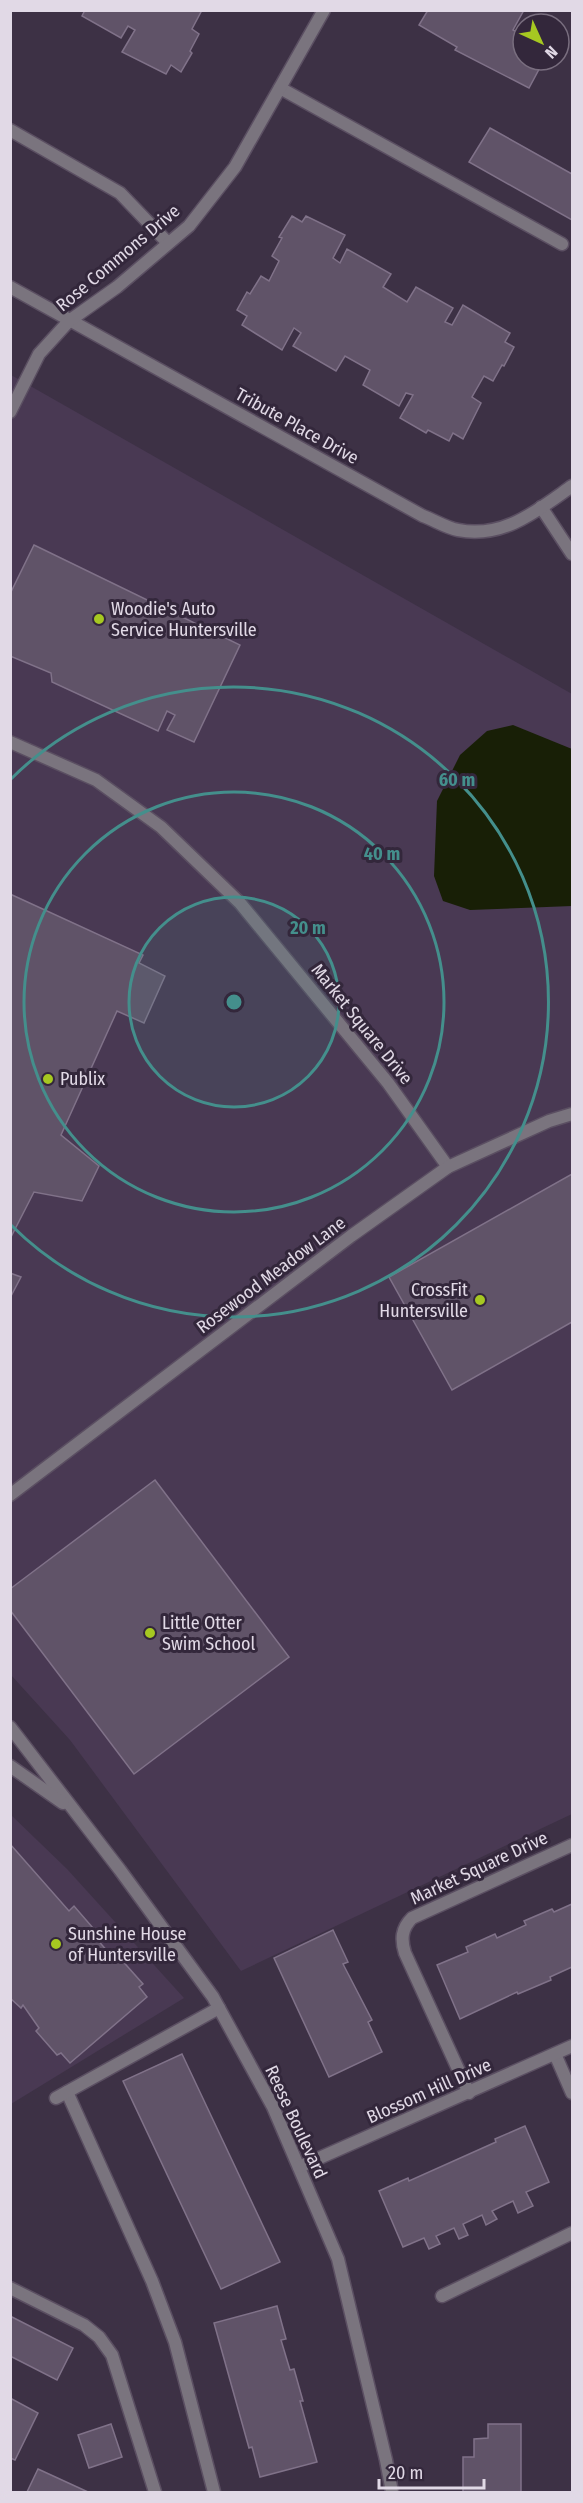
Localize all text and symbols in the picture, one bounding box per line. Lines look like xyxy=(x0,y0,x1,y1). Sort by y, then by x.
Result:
north arrow xyxy=(511,12,571,72)
text: N xyxy=(541,42,561,62)
street label: Rose Commons Drive xyxy=(52,200,184,316)
street label: Tribute Place Drive xyxy=(231,383,363,469)
place label: Woodie's Auto Service Huntersville xyxy=(111,598,257,641)
marker: Woodie's Auto Service Huntersville xyxy=(92,612,106,626)
text: 60 m xyxy=(439,769,475,791)
text: 40 m xyxy=(364,843,400,865)
text: 20 m xyxy=(289,917,326,939)
street label: Market Square Drive xyxy=(307,959,417,1089)
centre of rings xyxy=(224,992,244,1012)
place label: Publix xyxy=(60,1068,105,1090)
marker: Publix xyxy=(41,1072,55,1086)
street label: Rosewood Meadow Lane xyxy=(192,1212,350,1338)
place label: CrossFit Huntersville xyxy=(379,1279,468,1322)
marker: CrossFit Huntersville xyxy=(473,1293,487,1307)
place label: Little Otter Swim School xyxy=(162,1612,255,1655)
marker: Little Otter Swim School xyxy=(143,1626,157,1640)
street label: Market Square Drive xyxy=(407,1827,551,1909)
place label: Sunshine House of Huntersville xyxy=(68,1923,187,1966)
marker: Sunshine House of Huntersville xyxy=(49,1937,63,1951)
street label: Blossom Hill Drive xyxy=(363,2054,495,2128)
street label: Reese Boulevard xyxy=(260,2062,332,2182)
scale bar xyxy=(379,2452,484,2490)
text: 20 m xyxy=(388,2462,423,2484)

